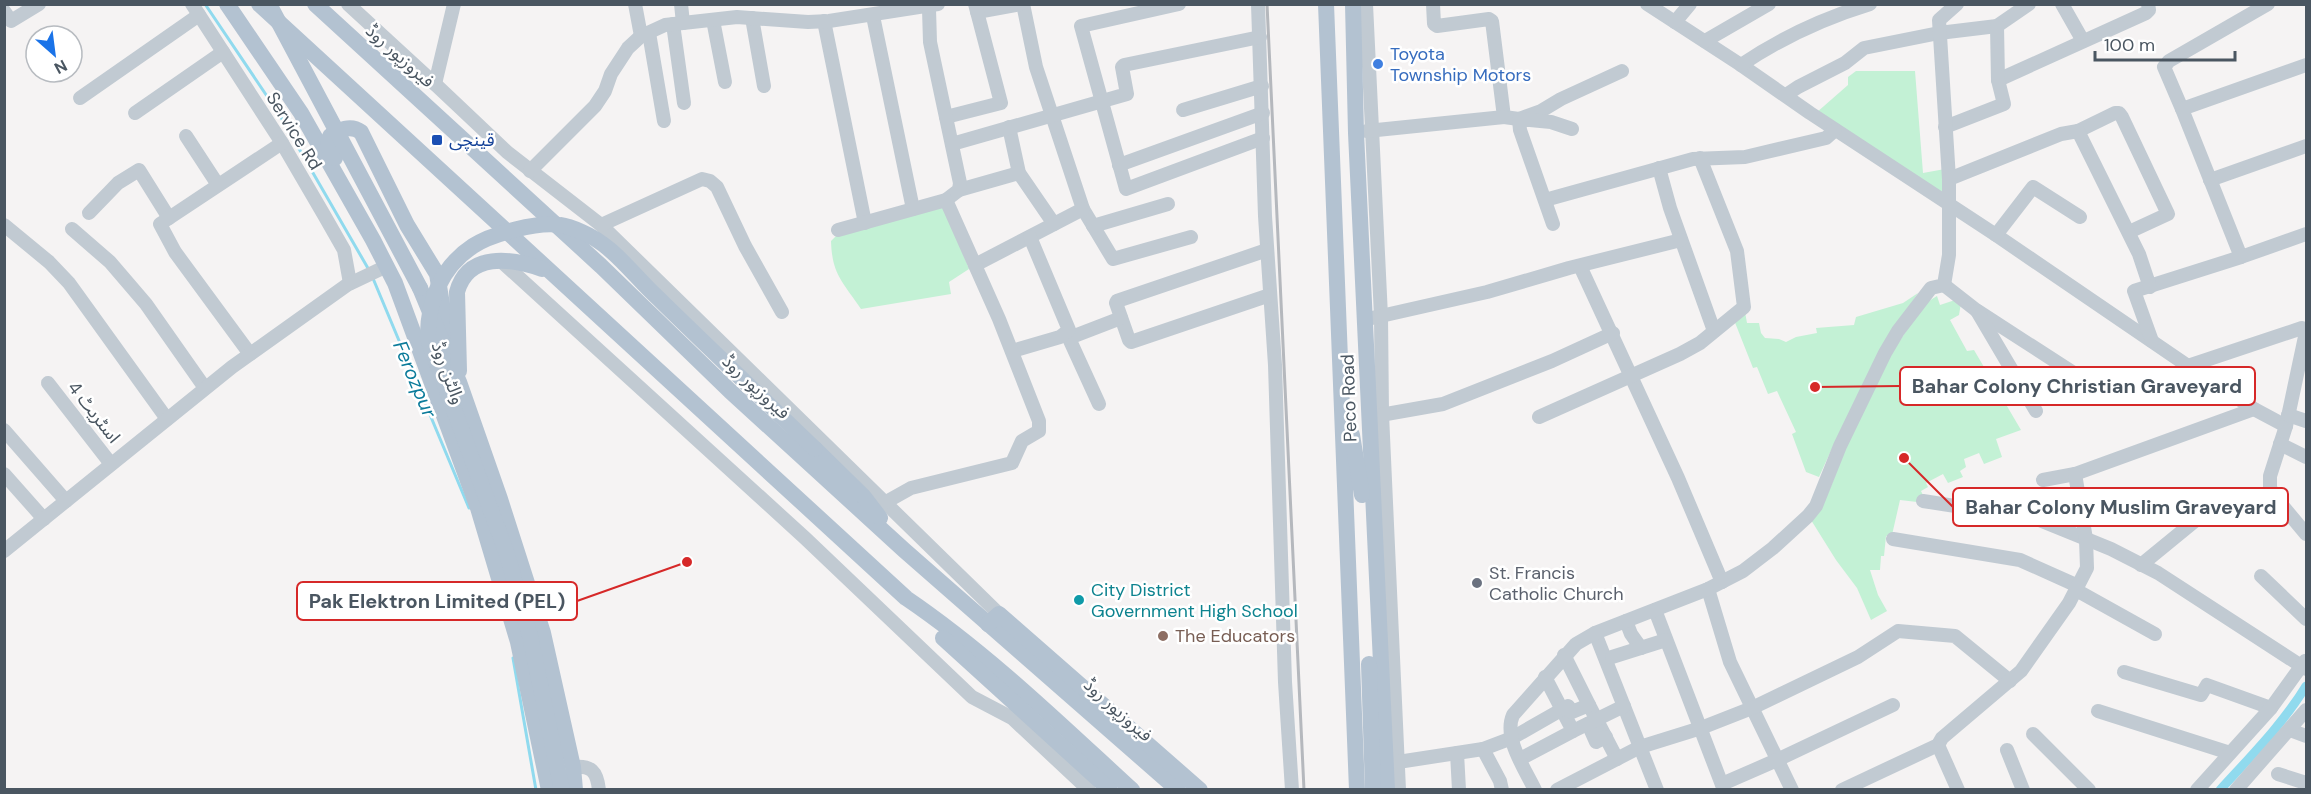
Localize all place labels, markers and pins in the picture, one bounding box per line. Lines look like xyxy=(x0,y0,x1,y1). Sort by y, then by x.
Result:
place label: Toyota Township Motors xyxy=(1390,42,1531,87)
marker: Toyota Township Motors xyxy=(1371,57,1385,71)
place label: قینچی xyxy=(449,128,495,152)
marker: قینچی xyxy=(430,133,444,147)
callout: Bahar Colony Christian Graveyard xyxy=(1900,367,2255,405)
callout: Bahar Colony Muslim Graveyard xyxy=(1953,488,2288,526)
place label: St. Francis Catholic Church xyxy=(1489,561,1623,606)
marker: St. Francis Catholic Church xyxy=(1470,576,1484,590)
place label: City District Government High School xyxy=(1091,578,1298,623)
callout: Pak Elektron Limited (PEL) xyxy=(297,582,577,620)
marker: City District Government High School xyxy=(1072,593,1086,607)
place label: The Educators xyxy=(1175,624,1295,648)
marker: The Educators xyxy=(1156,629,1170,643)

